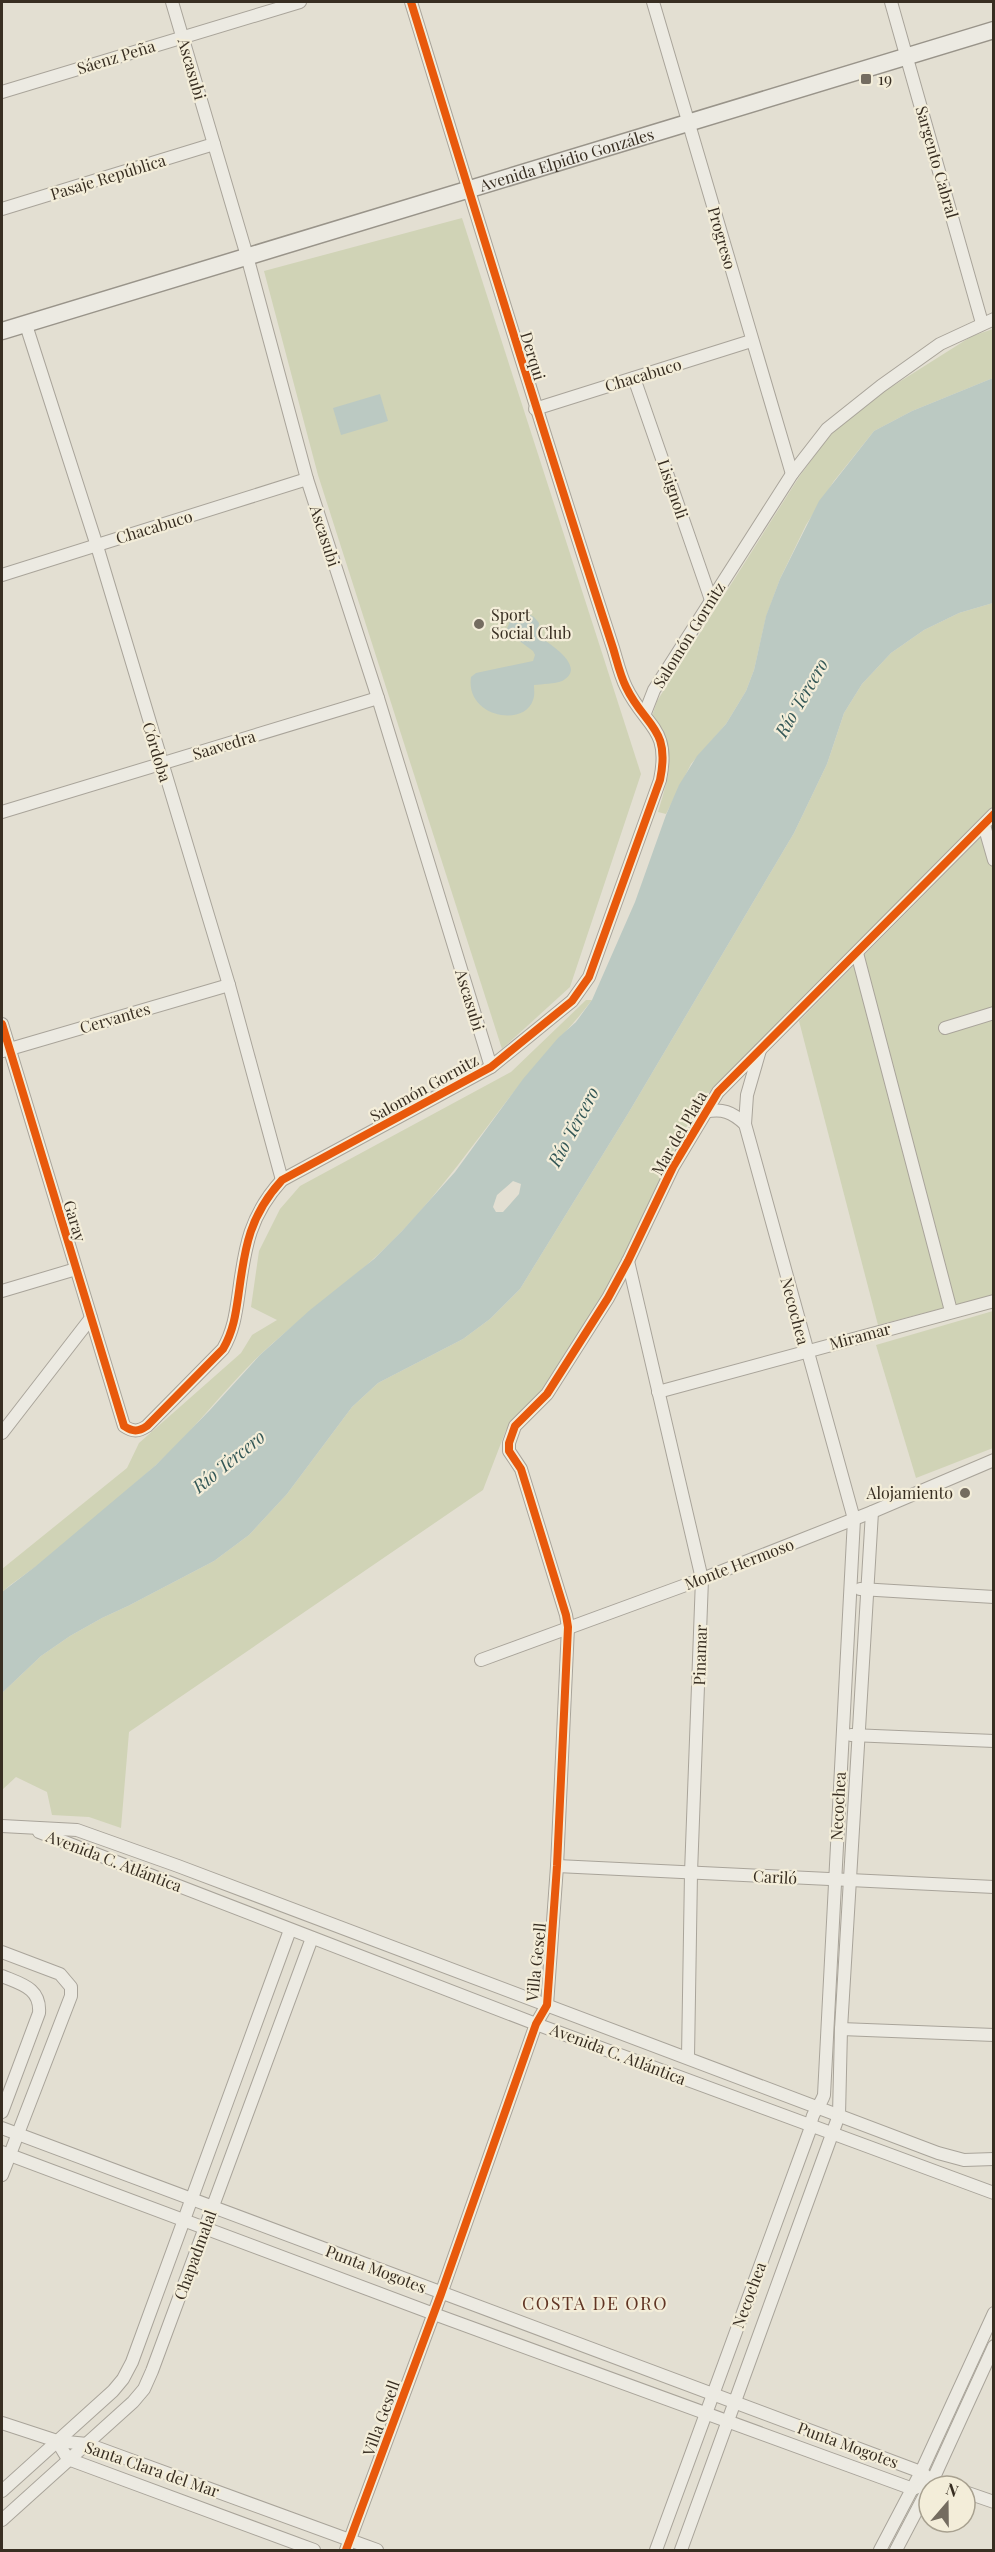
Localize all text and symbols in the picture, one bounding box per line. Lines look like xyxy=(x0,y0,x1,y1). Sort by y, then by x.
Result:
street label: Sáenz Peña xyxy=(74,35,158,78)
street label: Ascasubi xyxy=(173,35,211,102)
place label: 19 xyxy=(878,68,892,89)
marker: 19 xyxy=(859,72,873,86)
street label: Sargento Cabral xyxy=(911,103,964,221)
street label: Avenida Elpidio Gonzáles xyxy=(476,123,656,196)
street label: Pasaje República xyxy=(48,149,168,204)
street label: Progreso xyxy=(704,204,741,272)
street label: Derqui xyxy=(516,329,551,383)
street label: Chacabuco xyxy=(602,353,684,396)
street label: Lisignoli xyxy=(653,456,694,522)
street label: Ascasubi xyxy=(305,502,345,569)
street label: Chacabuco xyxy=(113,505,195,548)
street label: Salomón Gornitz xyxy=(648,578,730,692)
place label: Sport Social Club xyxy=(491,604,571,643)
marker: Sport Social Club xyxy=(472,617,486,631)
water label: Río Tercero xyxy=(768,654,833,742)
street label: Córdoba xyxy=(138,719,177,784)
street label: Saavedra xyxy=(190,725,258,764)
street label: Ascasubi xyxy=(451,966,490,1033)
street label: Cervantes xyxy=(77,997,153,1038)
street label: Salomón Gornitz xyxy=(366,1049,482,1126)
water label: Río Tercero xyxy=(542,1082,604,1171)
street label: Mar del Plata xyxy=(646,1087,711,1179)
street label: Garay xyxy=(59,1198,92,1244)
street label: Necochea xyxy=(776,1275,815,1347)
street label: Miramar xyxy=(827,1317,893,1354)
water label: Río Tercero xyxy=(186,1424,270,1499)
place label: Alojamiento xyxy=(866,1482,953,1503)
marker: Alojamiento xyxy=(958,1486,972,1500)
street label: Monte Hermoso xyxy=(681,1533,797,1594)
street label: Pinamar xyxy=(688,1624,711,1686)
street label: Necochea xyxy=(825,1771,850,1841)
street label: Avenida C. Atlántica xyxy=(42,1825,185,1896)
street label: Cariló xyxy=(753,1865,798,1888)
street label: Villa Gesell xyxy=(521,1921,550,2003)
street label: Avenida C. Atlántica xyxy=(546,2018,689,2089)
street label: Chapadmalal xyxy=(169,2207,221,2303)
street label: Punta Mogotes xyxy=(323,2240,429,2297)
street label: Necochea xyxy=(727,2259,770,2331)
district label: COSTA DE ORO xyxy=(522,2291,668,2315)
street label: Villa Gesell xyxy=(357,2377,404,2459)
street label: Punta Mogotes xyxy=(795,2417,902,2473)
street label: Santa Clara del Mar xyxy=(82,2436,222,2501)
north arrow xyxy=(917,2474,977,2534)
text: N xyxy=(943,2478,962,2501)

